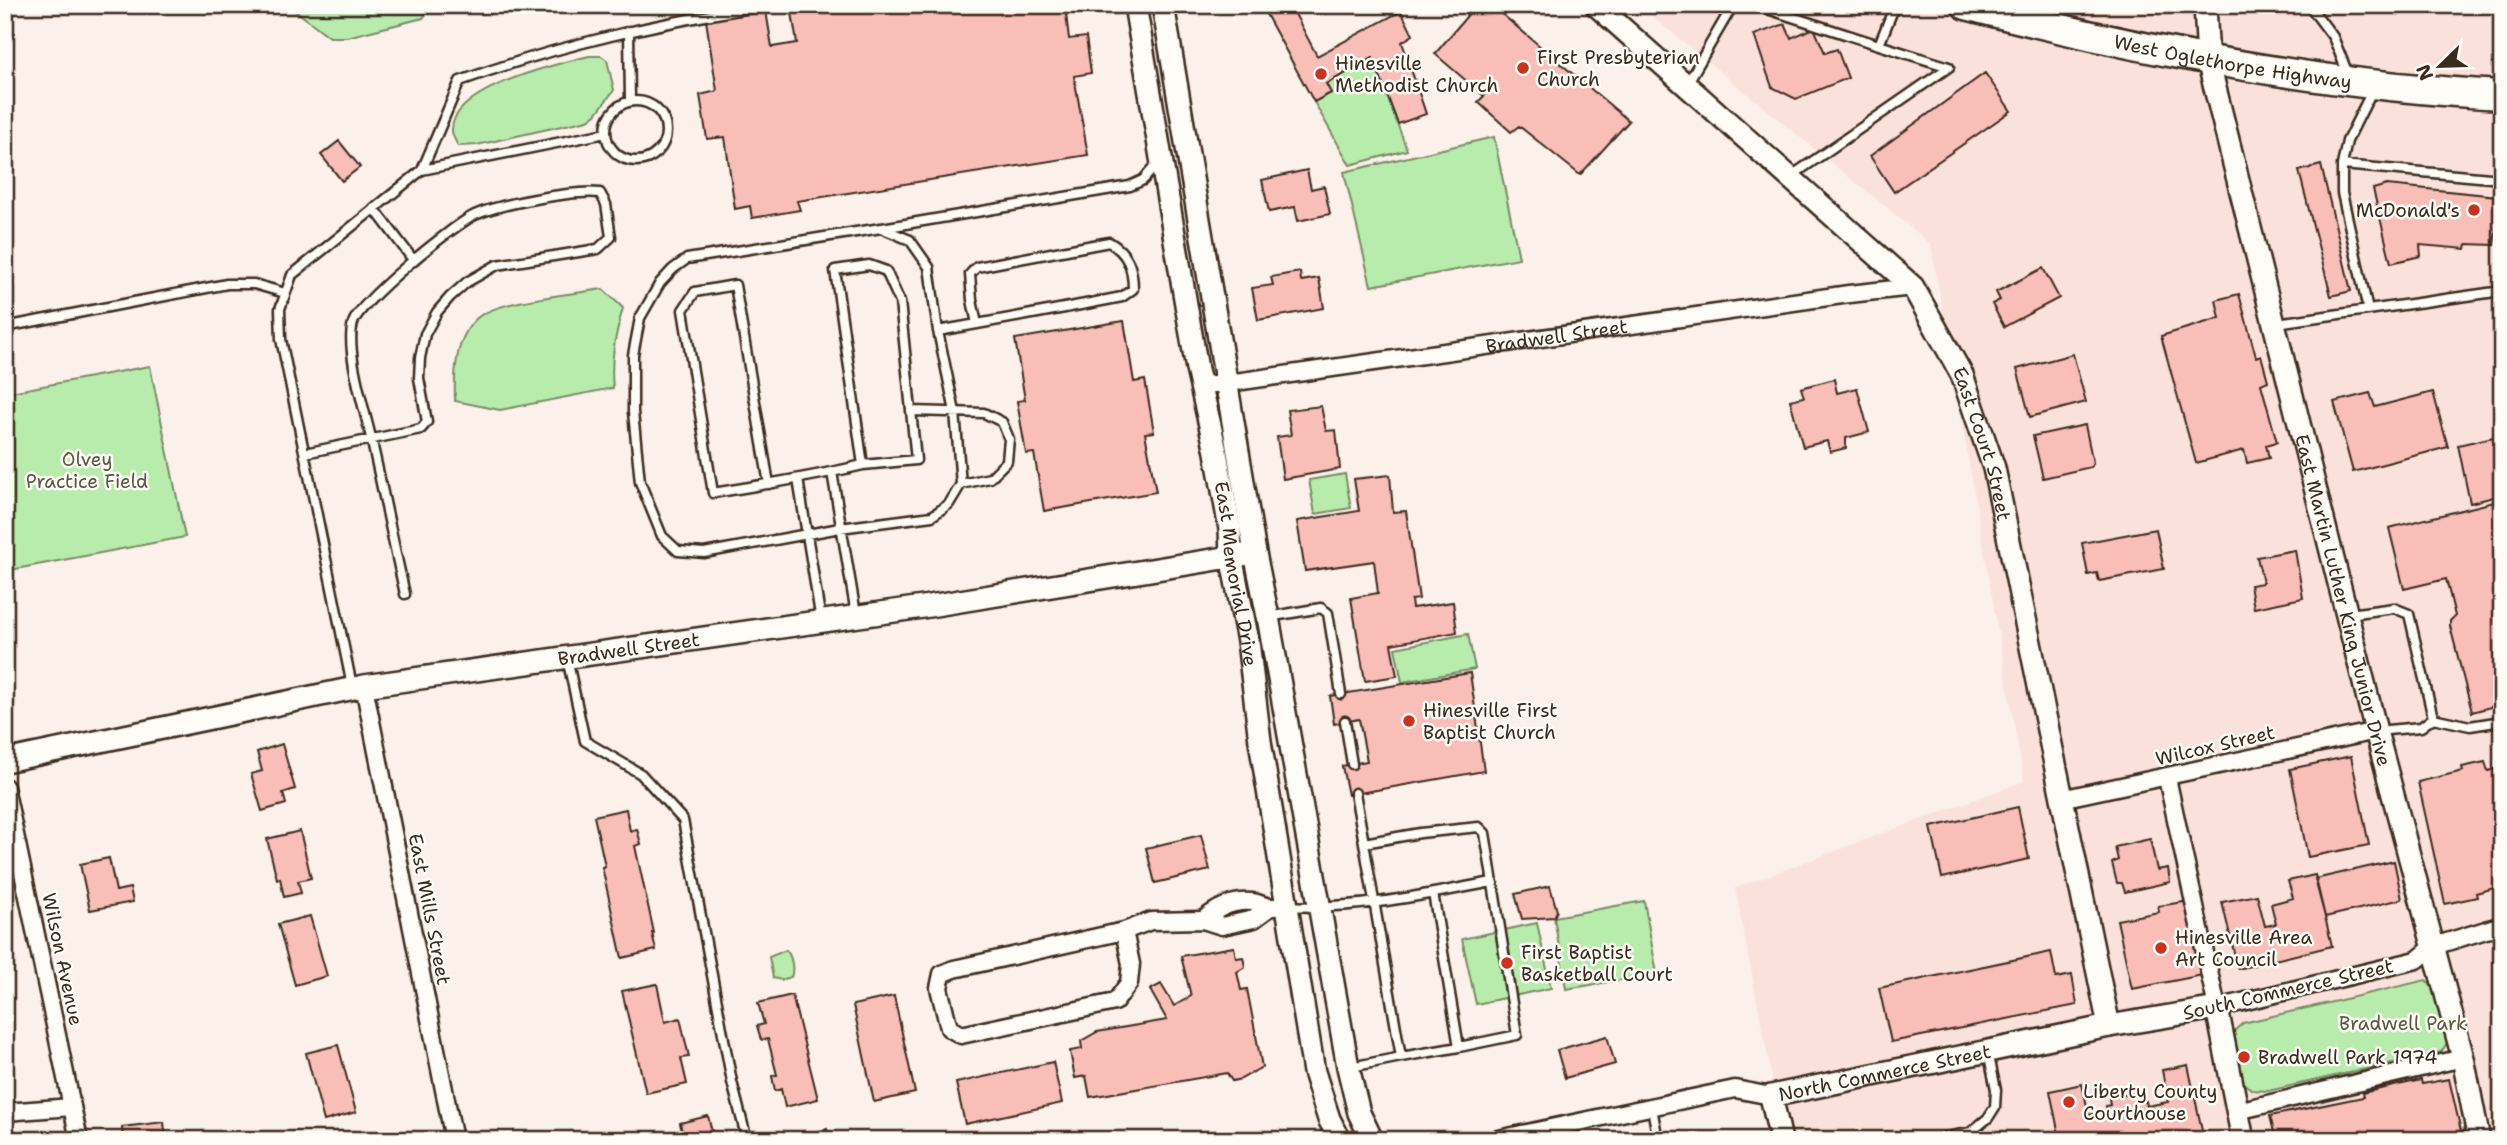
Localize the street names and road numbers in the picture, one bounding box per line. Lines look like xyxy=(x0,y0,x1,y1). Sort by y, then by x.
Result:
street label: West Oglethorpe Highway xyxy=(2111,29,2353,95)
street label: Bradwell Street xyxy=(1484,314,1629,359)
street label: East Court Street xyxy=(1947,362,2017,523)
street label: East Martin Luther King Junior Drive xyxy=(2289,432,2397,769)
street label: East Memorial Drive xyxy=(1209,479,1263,668)
street label: Bradwell Street xyxy=(556,627,701,671)
street label: Wilcox Street xyxy=(2153,720,2277,771)
street label: East Mills Street xyxy=(403,831,456,987)
street label: Wilson Avenue xyxy=(36,891,89,1028)
street label: South Commerce Street xyxy=(2181,953,2396,1026)
street label: North Commerce Street xyxy=(1776,1039,1993,1107)

